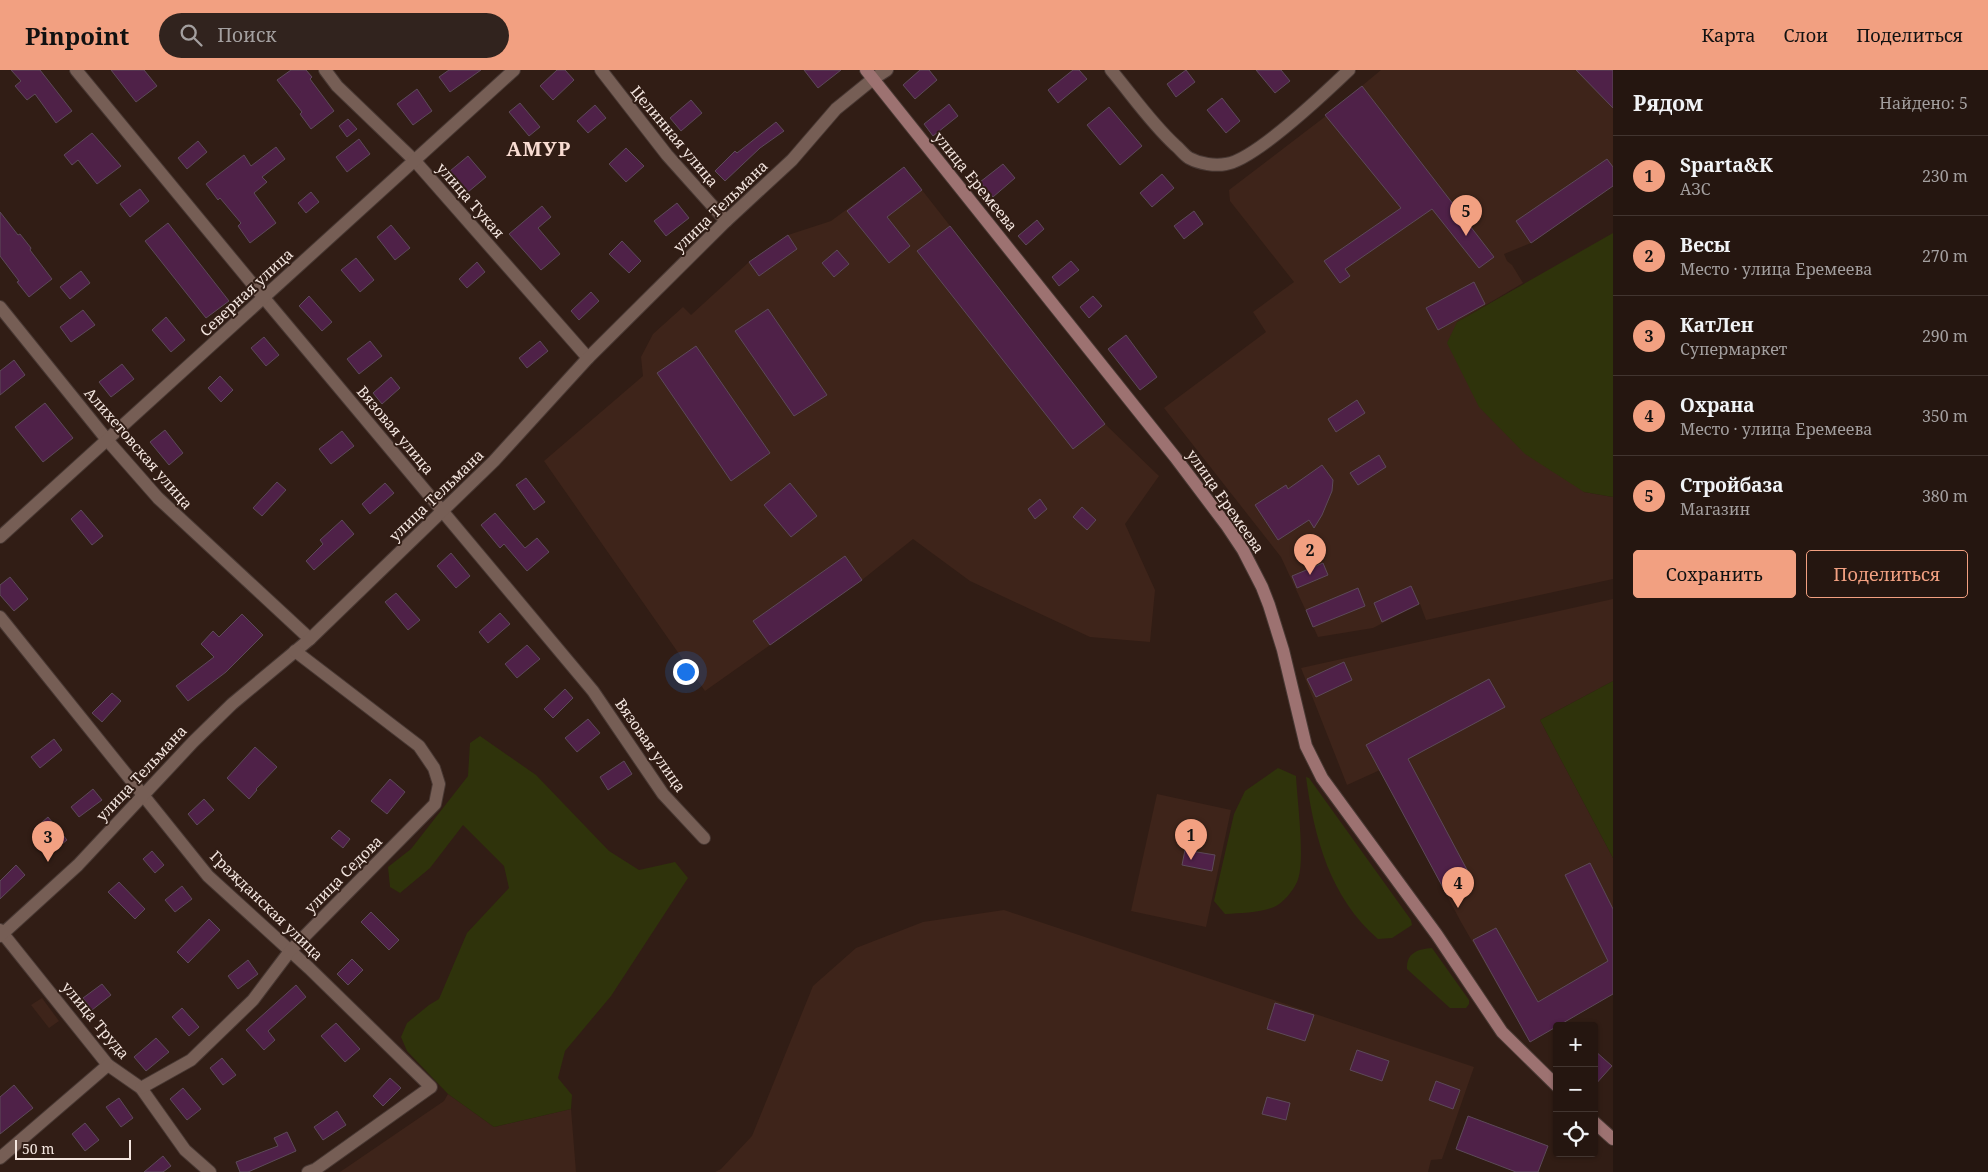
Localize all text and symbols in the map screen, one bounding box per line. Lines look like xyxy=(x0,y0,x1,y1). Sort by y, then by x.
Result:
search box xyxy=(159,13,509,58)
text: Pinpoint xyxy=(25,19,129,52)
icon: search xyxy=(177,21,205,49)
text: Поиск xyxy=(217,22,277,48)
text: Карта xyxy=(1701,23,1756,47)
text: Слои xyxy=(1784,23,1828,47)
text: Поделиться xyxy=(1856,23,1963,47)
street label: Целинная улица xyxy=(627,81,723,191)
text: Рядом xyxy=(1633,89,1703,117)
text: Найдено: 5 xyxy=(1879,92,1968,114)
street label: улица Еремеева xyxy=(930,127,1022,235)
district label: АМУР xyxy=(506,135,572,162)
text: Sparta&K xyxy=(1680,152,1773,178)
street label: улица Тельмана xyxy=(668,156,772,256)
street label: улица Тукая xyxy=(433,158,509,242)
text: 1 xyxy=(1644,165,1654,187)
text: 230 m xyxy=(1922,165,1968,187)
text: АЗС xyxy=(1680,178,1711,200)
pin: 5 xyxy=(1450,195,1482,236)
text: Весы xyxy=(1680,232,1730,258)
street label: Северная улица xyxy=(195,244,297,340)
text: 2 xyxy=(1644,245,1654,267)
text: 270 m xyxy=(1922,245,1968,267)
text: Место · улица Еремеева xyxy=(1680,258,1872,280)
text: КатЛен xyxy=(1680,312,1753,338)
text: 3 xyxy=(1644,325,1654,347)
text: 290 m xyxy=(1922,325,1968,347)
text: Супермаркет xyxy=(1680,338,1787,360)
street label: Вязовая улица xyxy=(353,382,439,478)
street label: Алихетовская улица xyxy=(81,383,197,513)
text: Охрана xyxy=(1680,392,1755,418)
text: 4 xyxy=(1644,405,1654,427)
text: 350 m xyxy=(1922,405,1968,427)
text: Место · улица Еремеева xyxy=(1680,418,1872,440)
street label: улица Тельмана xyxy=(384,445,488,545)
street label: улица Еремеева xyxy=(1183,445,1269,557)
text: Стройбаза xyxy=(1680,472,1783,498)
text: 5 xyxy=(1644,485,1654,507)
text: 380 m xyxy=(1922,485,1968,507)
text: Магазин xyxy=(1680,498,1750,520)
pin: 2 xyxy=(1294,534,1326,575)
button: Сохранить xyxy=(1633,550,1796,598)
button: Поделиться xyxy=(1806,550,1968,598)
your location xyxy=(673,659,699,685)
street label: Вязовая улица xyxy=(611,694,691,796)
street label: улица Тельмана xyxy=(91,721,191,825)
pin: 1 xyxy=(1175,819,1207,860)
pin: 3 xyxy=(32,821,64,862)
street label: улица Седова xyxy=(300,831,386,917)
street label: Гражданская улица xyxy=(206,846,328,964)
pin: 4 xyxy=(1442,867,1474,908)
street label: улица Труда xyxy=(58,977,134,1063)
map controls xyxy=(1553,1022,1598,1157)
button: + xyxy=(1553,1022,1598,1067)
button: − xyxy=(1553,1067,1598,1112)
button: locate xyxy=(1553,1112,1598,1157)
scale bar xyxy=(15,1137,131,1160)
text: 50 m xyxy=(22,1139,55,1158)

